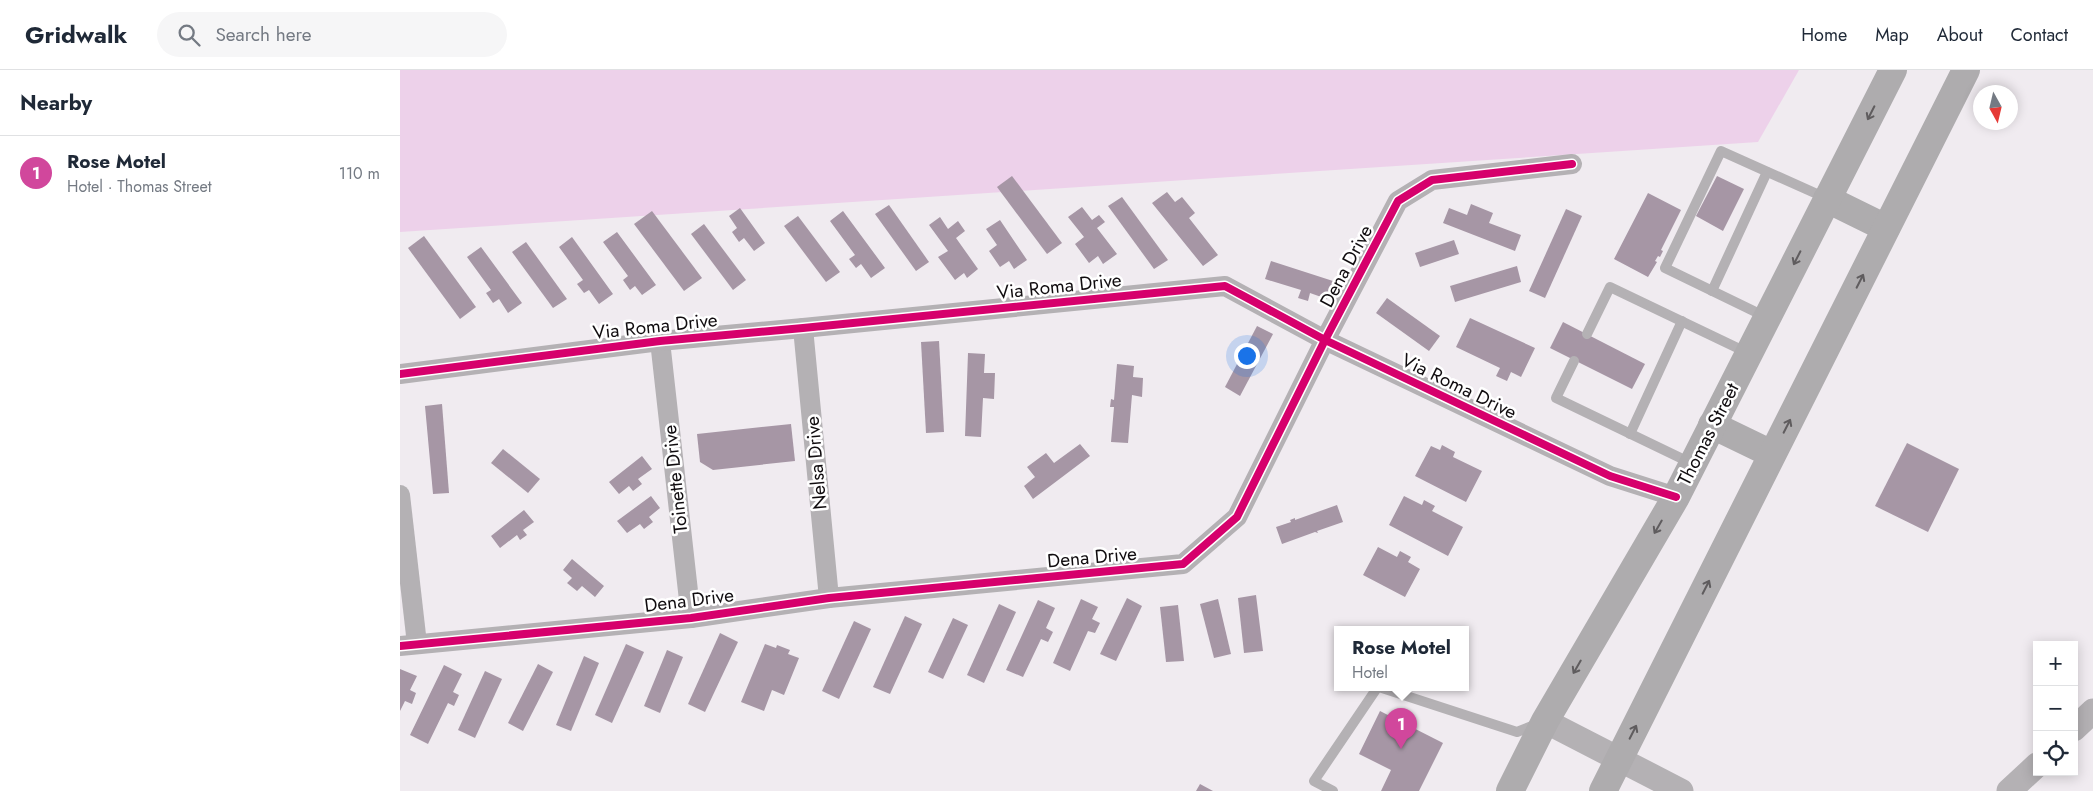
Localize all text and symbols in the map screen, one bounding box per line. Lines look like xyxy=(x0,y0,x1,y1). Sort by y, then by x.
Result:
search box xyxy=(157,12,507,57)
text: Gridwalk xyxy=(25,17,127,52)
icon: search xyxy=(175,21,203,49)
text: Search here xyxy=(215,21,311,48)
text: Home xyxy=(1801,22,1847,48)
text: Map xyxy=(1875,22,1909,48)
text: About xyxy=(1937,22,1982,48)
text: Contact xyxy=(2010,22,2068,48)
north arrow xyxy=(1973,85,2018,130)
text: Nearby xyxy=(20,88,92,118)
one-way arrow xyxy=(1866,106,1876,121)
text: Rose Motel xyxy=(67,148,166,175)
text: 1 xyxy=(32,162,40,185)
text: 110 m xyxy=(339,162,380,185)
text: Hotel · Thomas Street xyxy=(67,175,212,198)
street label: Dena Drive xyxy=(1313,220,1379,312)
one-way arrow xyxy=(1792,250,1801,265)
street label: Via Roma Drive xyxy=(995,266,1123,306)
one-way arrow xyxy=(1856,274,1865,289)
street label: Via Roma Drive xyxy=(591,306,719,346)
your location xyxy=(1234,343,1260,369)
street label: Via Roma Drive xyxy=(1397,346,1521,426)
street label: Thomas Street xyxy=(1671,378,1746,490)
street label: Nelsa Drive xyxy=(798,415,834,511)
one-way arrow xyxy=(1783,419,1792,434)
street label: Toinette Drive xyxy=(656,423,694,535)
one-way arrow xyxy=(1653,519,1663,533)
street label: Dena Drive xyxy=(1046,540,1138,574)
one-way arrow xyxy=(1702,580,1711,595)
street label: Dena Drive xyxy=(643,581,735,619)
popup xyxy=(1334,626,1469,691)
text: Rose Motel xyxy=(1352,634,1451,661)
map controls xyxy=(2033,641,2078,776)
button: + xyxy=(2033,641,2078,686)
one-way arrow xyxy=(1571,660,1581,674)
text: Hotel xyxy=(1352,661,1388,684)
button: − xyxy=(2033,686,2078,731)
pin: 1 xyxy=(1385,708,1417,749)
one-way arrow xyxy=(1629,725,1638,740)
button: locate xyxy=(2033,731,2078,776)

